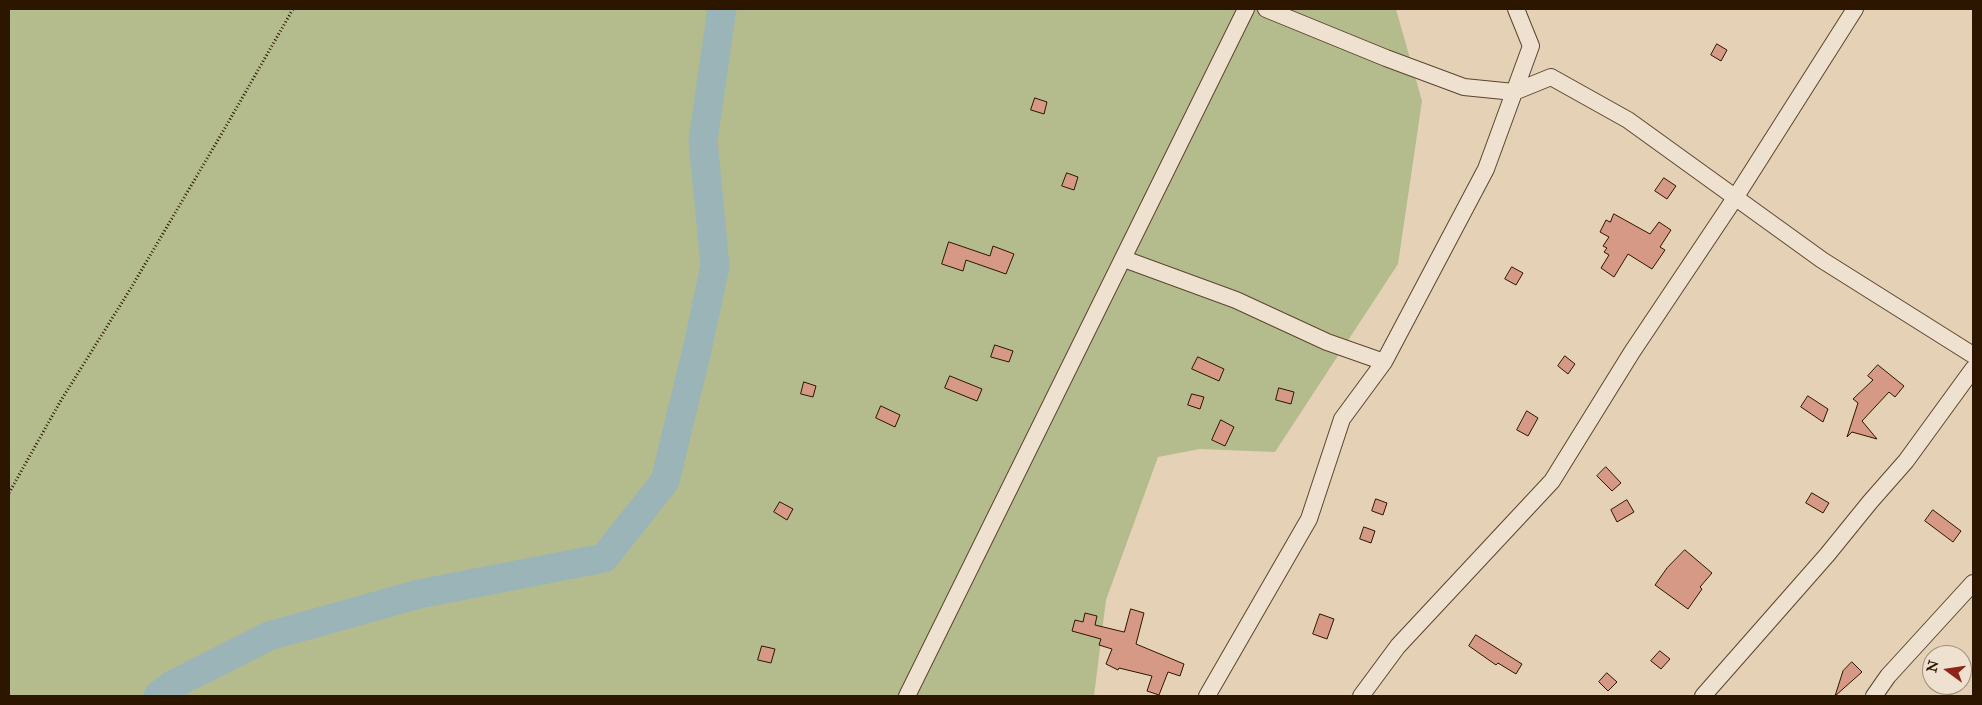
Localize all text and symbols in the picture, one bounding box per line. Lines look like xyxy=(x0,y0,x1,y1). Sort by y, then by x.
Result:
north arrow xyxy=(1922,645,1972,695)
text: N xyxy=(1923,659,1943,674)

